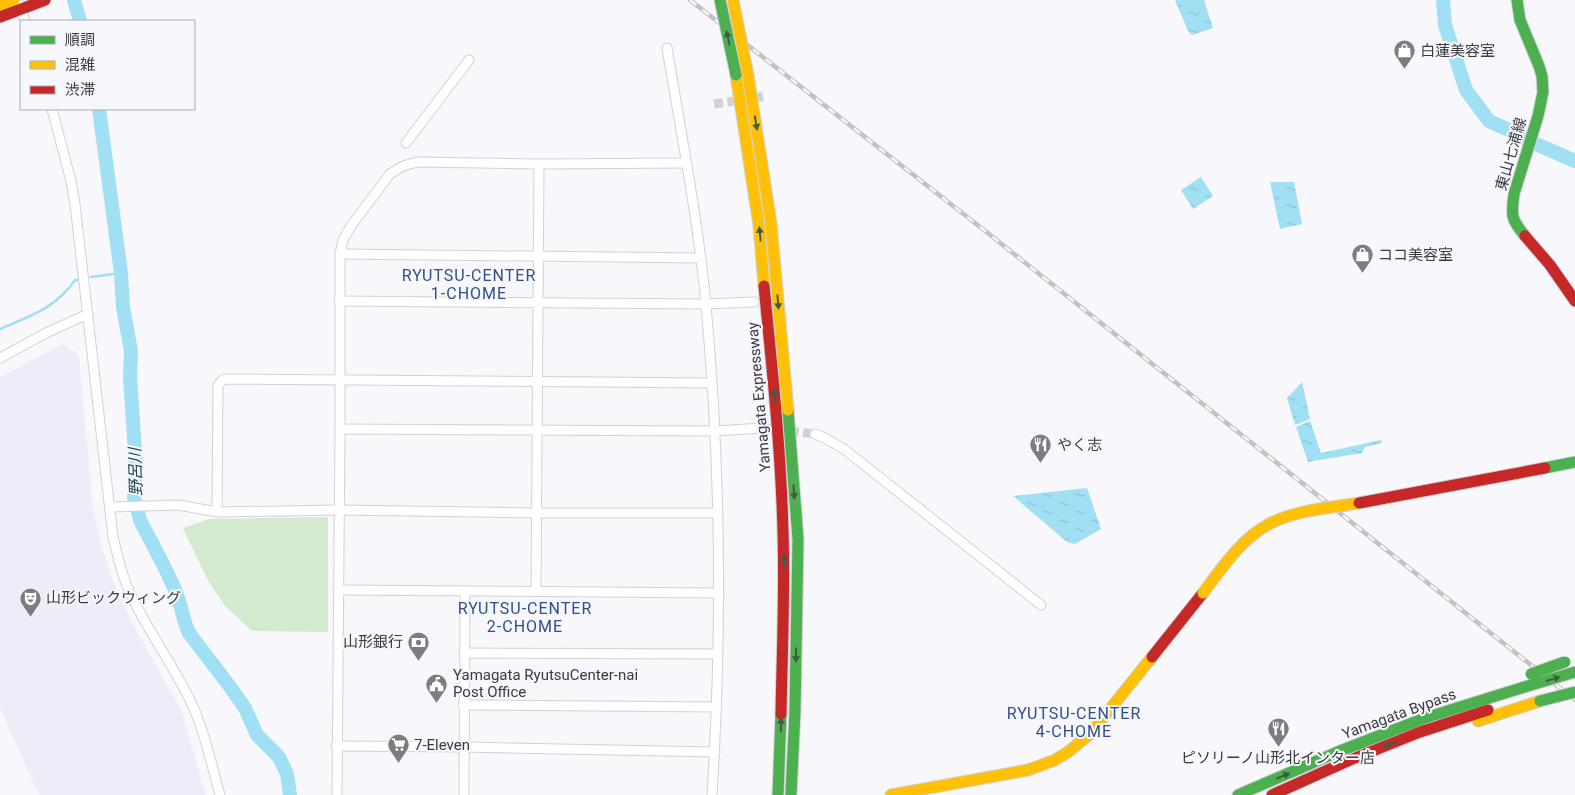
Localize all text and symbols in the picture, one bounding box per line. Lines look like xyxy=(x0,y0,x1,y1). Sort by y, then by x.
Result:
legend xyxy=(20,20,195,110)
one-way arrow xyxy=(724,30,732,45)
text: 順調 xyxy=(65,31,95,49)
shop icon: 白蓮美容室 xyxy=(1392,39,1416,70)
place label: 白蓮美容室 xyxy=(1420,42,1495,60)
text: 混雑 xyxy=(65,56,95,74)
text: 渋滞 xyxy=(65,81,95,99)
street label: 東山七浦線 xyxy=(1492,115,1530,193)
one-way arrow xyxy=(753,116,761,132)
one-way arrow xyxy=(756,225,764,241)
shop icon: ココ美容室 xyxy=(1350,243,1374,274)
place label: ココ美容室 xyxy=(1378,246,1453,264)
district label: RYUTSU-CENTER 1-CHOME xyxy=(402,266,536,303)
one-way arrow xyxy=(775,294,783,310)
street label: Yamagata Expressway xyxy=(743,321,775,473)
one-way arrow xyxy=(771,387,779,403)
restaurant icon: やく志 xyxy=(1029,433,1053,464)
place label: やく志 xyxy=(1057,436,1102,454)
water label: 野呂川 xyxy=(125,446,146,496)
one-way arrow xyxy=(791,485,799,501)
one-way arrow xyxy=(780,554,788,570)
theatre icon: 山形ビックウィング xyxy=(18,586,42,617)
place label: 山形ビックウィング xyxy=(46,589,181,607)
district label: RYUTSU-CENTER 2-CHOME xyxy=(458,599,592,636)
bank icon: 山形銀行 xyxy=(407,630,431,661)
place label: 山形銀行 xyxy=(343,633,403,651)
one-way arrow xyxy=(792,647,800,663)
place label: Yamagata RyutsuCenter-nai Post Office xyxy=(453,666,638,701)
public building icon: Yamagata RyutsuCenter-nai Post Office xyxy=(425,672,449,703)
one-way arrow xyxy=(1546,674,1561,682)
street label: Yamagata Bypass xyxy=(1340,685,1458,743)
district label: RYUTSU-CENTER 4-CHOME xyxy=(1007,704,1141,741)
one-way arrow xyxy=(778,717,786,733)
restaurant icon: ピソリーノ山形北インター店 xyxy=(1266,717,1290,748)
supermarket icon: 7-Eleven xyxy=(386,733,410,764)
place label: 7-Eleven xyxy=(414,736,470,754)
one-way arrow xyxy=(1383,741,1397,749)
place label: ピソリーノ山形北インター店 xyxy=(1181,749,1375,767)
one-way arrow xyxy=(1276,771,1290,779)

